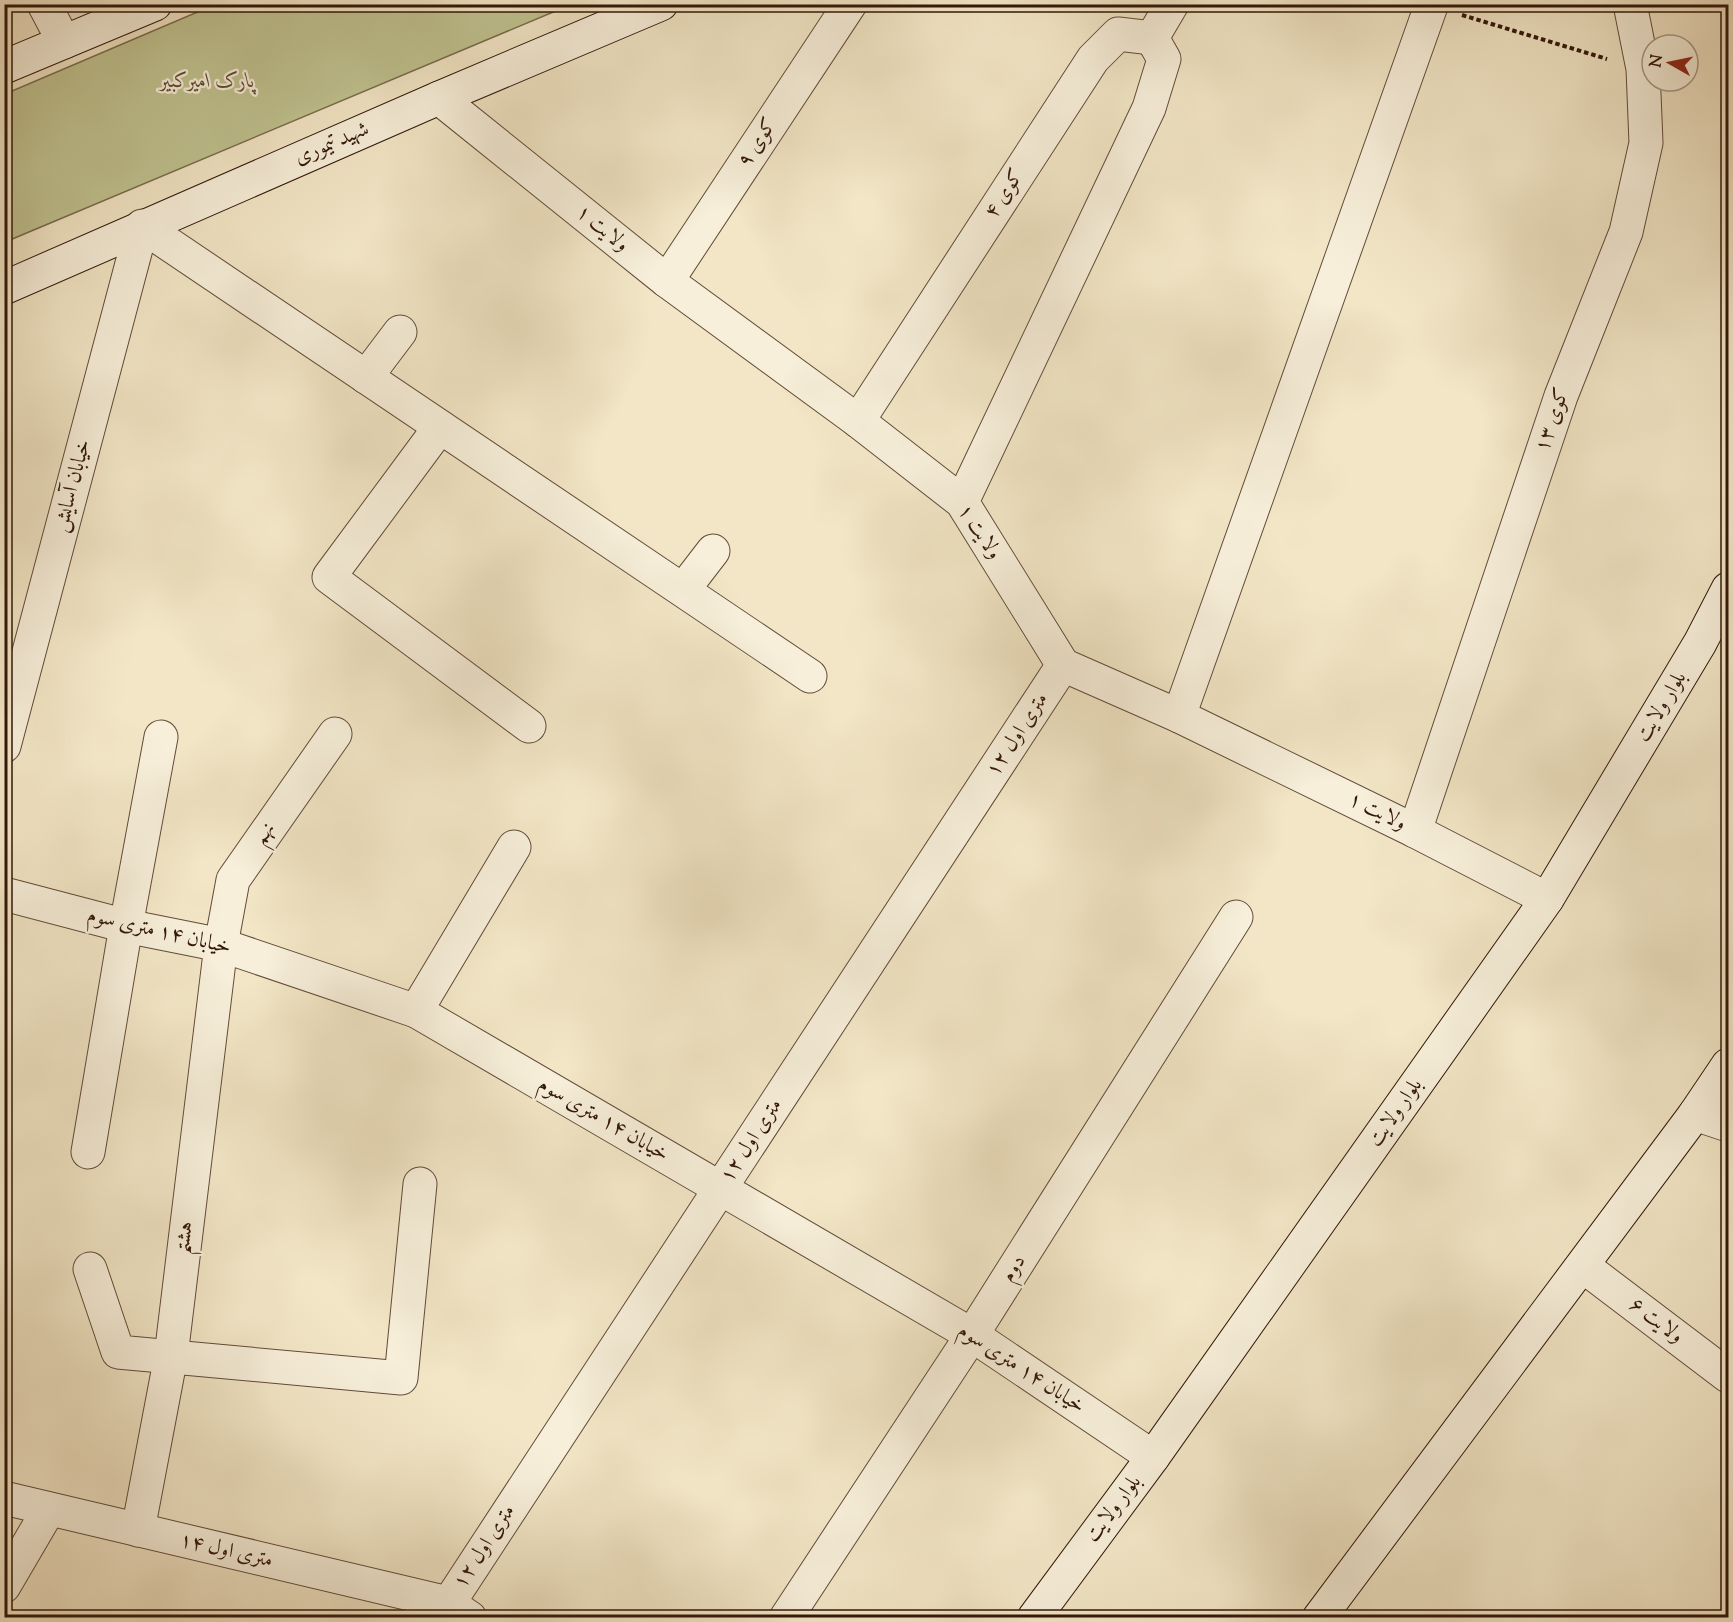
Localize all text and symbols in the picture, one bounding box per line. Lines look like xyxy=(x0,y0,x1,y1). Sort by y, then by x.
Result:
north arrow xyxy=(1640,33,1700,93)
text: N xyxy=(1645,53,1670,69)
park label: پارک امیرکبیر xyxy=(157,67,257,97)
street label: کوی ۹ xyxy=(731,112,785,174)
street label: شهید تیموری xyxy=(290,115,374,173)
street label: کوی ۴ xyxy=(978,163,1032,225)
street label: ولایت ۱ xyxy=(569,198,635,260)
street label: کوی ۱۳ xyxy=(1528,384,1578,456)
street label: خیابان آسایش xyxy=(46,436,100,536)
street label: ولایت ۱ xyxy=(949,498,1009,566)
street label: بلوار ولایت xyxy=(1629,666,1695,748)
street label: ۱۲ متری اول xyxy=(980,687,1056,783)
street label: ولایت ۱ xyxy=(1343,785,1411,839)
street label: نهم xyxy=(246,816,286,853)
street label: خیابان ۱۴ متری سوم xyxy=(84,901,234,964)
street label: خیابان ۱۴ متری سوم xyxy=(531,1070,674,1171)
street label: بلوار ولایت xyxy=(1361,1073,1431,1153)
street label: ۱۲ متری اول xyxy=(714,1093,790,1189)
street label: هشتم xyxy=(168,1220,206,1257)
street label: دوم xyxy=(994,1249,1035,1289)
street label: ولایت ۶ xyxy=(1623,1291,1689,1351)
street label: خیابان ۱۴ متری سوم xyxy=(951,1316,1091,1422)
street label: بلوار ولایت xyxy=(1079,1469,1149,1549)
street label: ۱۲ متری اول xyxy=(447,1499,523,1595)
street label: ۱۴ متری اول xyxy=(176,1526,276,1576)

